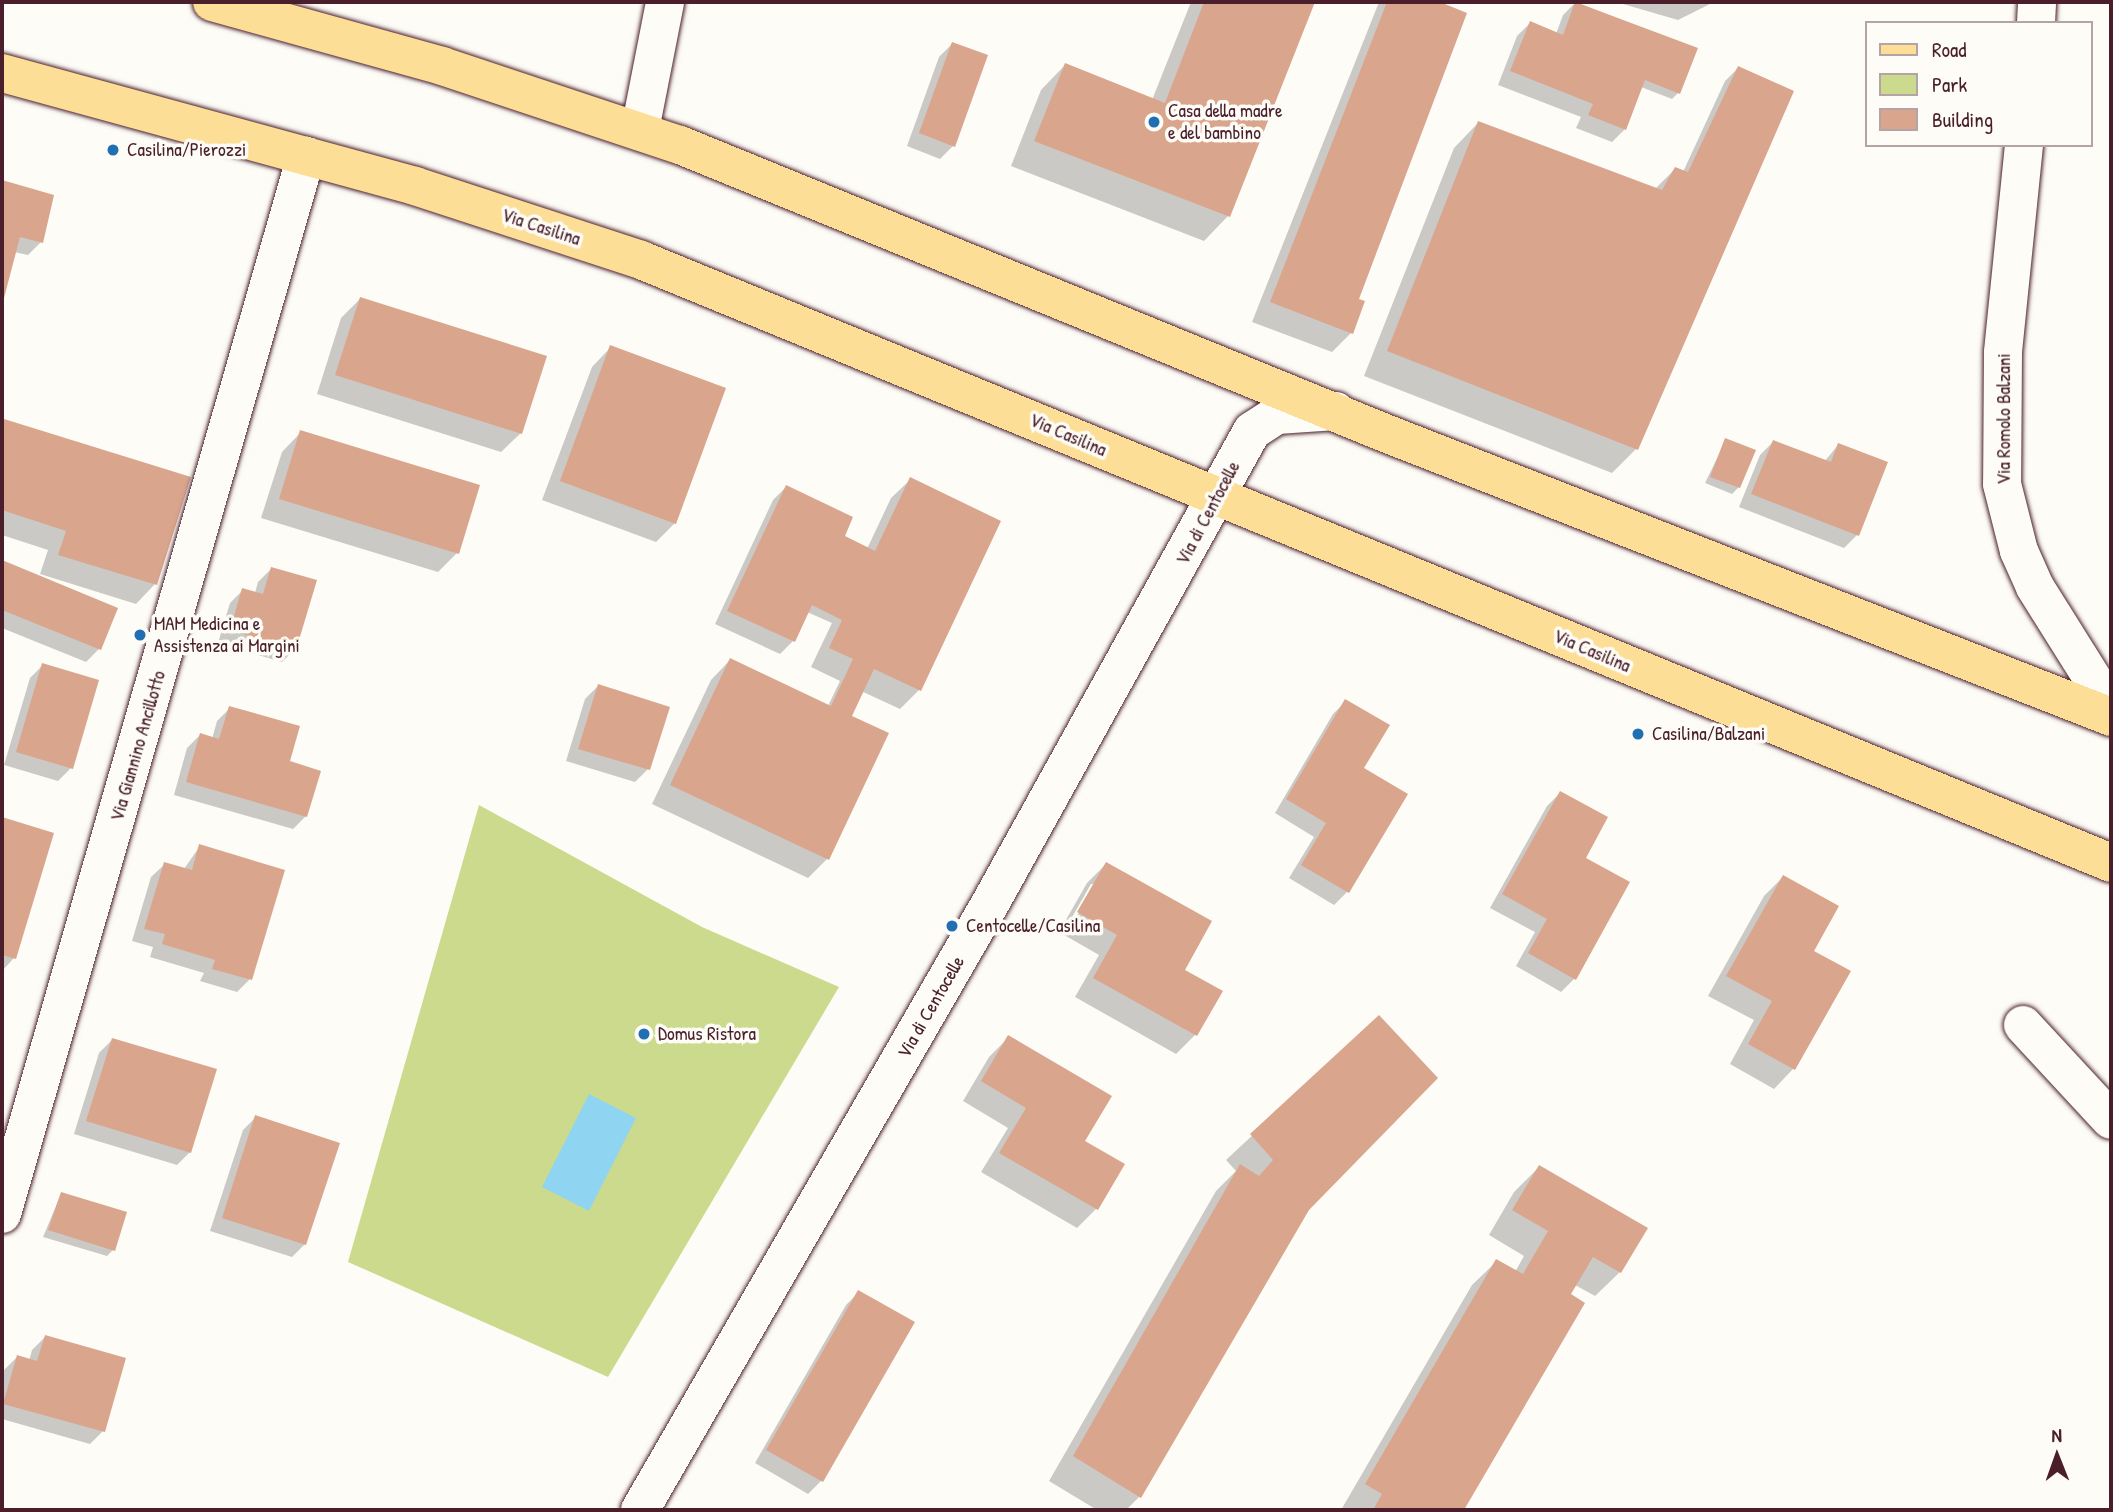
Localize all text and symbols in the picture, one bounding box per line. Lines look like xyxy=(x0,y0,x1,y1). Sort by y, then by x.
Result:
legend xyxy=(1864,21,2092,147)
text: Road xyxy=(1932,35,1966,64)
text: Park xyxy=(1932,70,1967,99)
place label: Casa della madre e del bambino xyxy=(1168,100,1283,144)
text: Building xyxy=(1932,105,1993,134)
marker: Casa della madre e del bambino xyxy=(1146,114,1162,130)
place label: Casilina/Pierozzi xyxy=(127,139,246,161)
marker: Casilina/Pierozzi xyxy=(105,142,121,158)
street label: Via Casilina xyxy=(499,204,583,250)
street label: Via Romolo Balzani xyxy=(1993,353,2015,485)
street label: Via Casilina xyxy=(1026,409,1110,461)
street label: Via di Centocelle xyxy=(1171,457,1245,569)
place label: MAM Medicina e Assistenza ai Margini xyxy=(154,613,300,657)
street label: Via Casilina xyxy=(1550,625,1634,677)
marker: MAM Medicina e Assistenza ai Margini xyxy=(132,627,148,643)
street label: Via Giannino Ancillotto xyxy=(106,668,170,824)
place label: Casilina/Balzani xyxy=(1652,723,1765,745)
marker: Casilina/Balzani xyxy=(1630,726,1646,742)
place label: Centocelle/Casilina xyxy=(966,915,1100,937)
marker: Centocelle/Casilina xyxy=(944,918,960,934)
street label: Via di Centocelle xyxy=(893,952,969,1062)
place label: Domus Ristora xyxy=(658,1023,756,1045)
marker: Domus Ristora xyxy=(636,1026,652,1042)
north arrow xyxy=(2022,1421,2092,1491)
text: N xyxy=(2051,1422,2062,1448)

